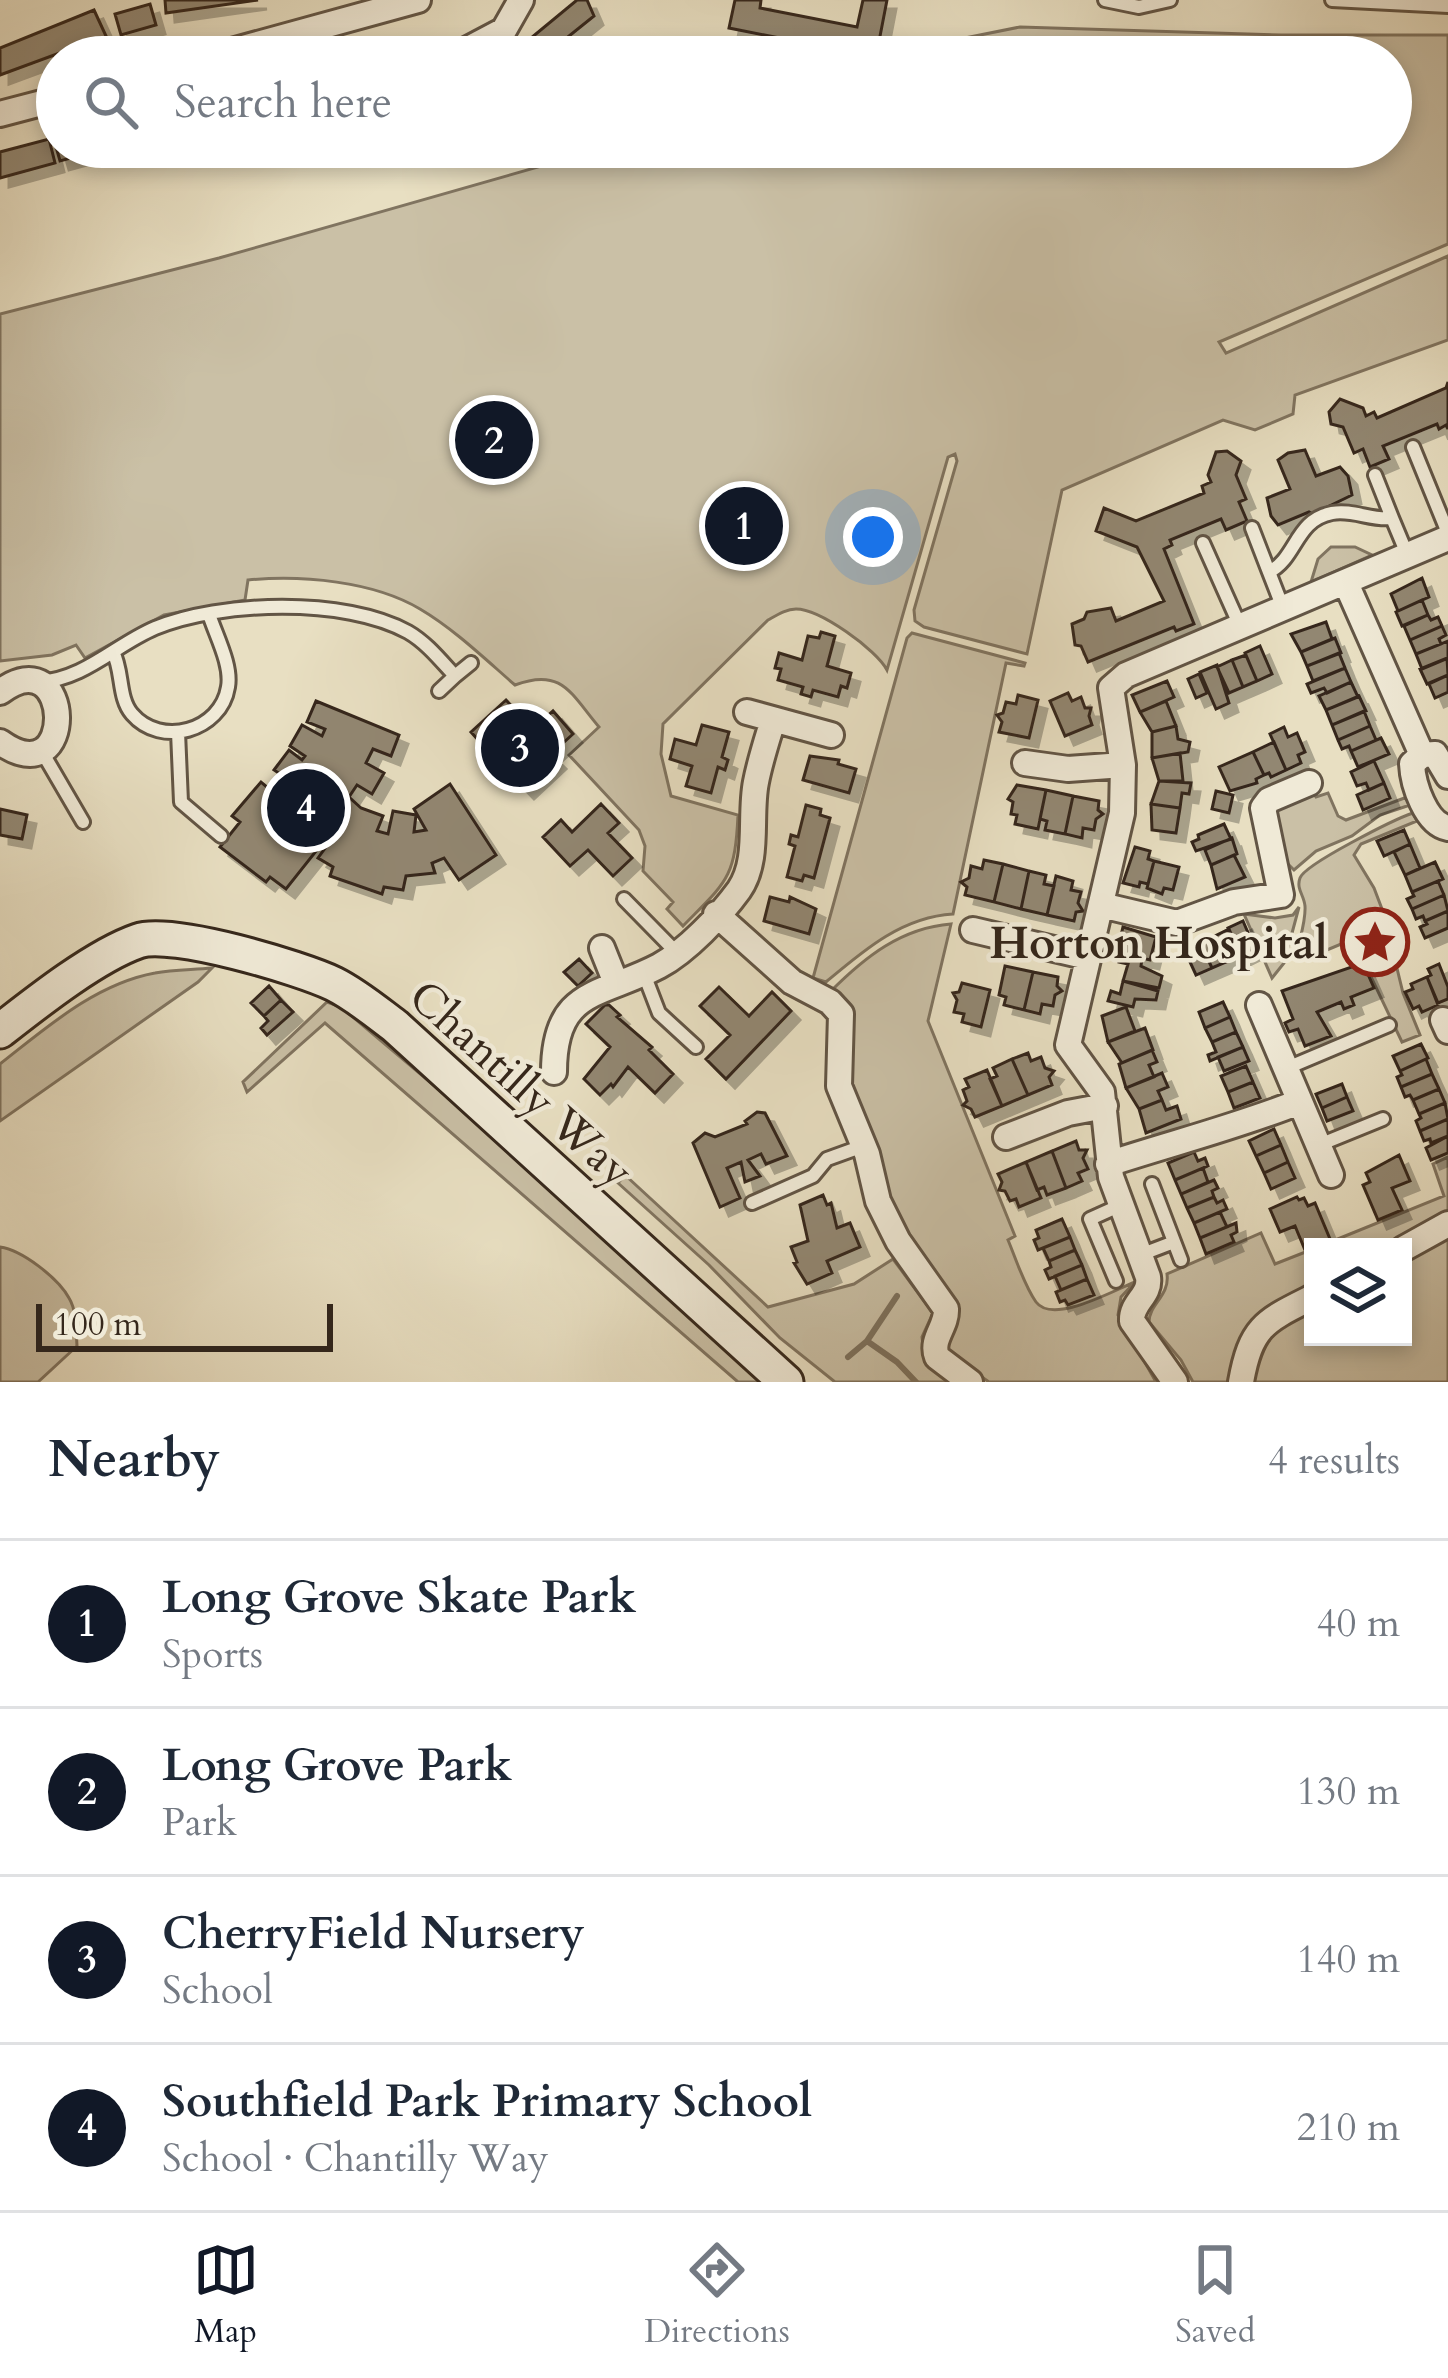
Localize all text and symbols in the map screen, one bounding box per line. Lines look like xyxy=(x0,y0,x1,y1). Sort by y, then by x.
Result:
search box xyxy=(36,36,1412,168)
icon: search xyxy=(78,69,144,135)
text: Search here xyxy=(174,72,392,133)
pin: 2 xyxy=(455,395,533,485)
pin: 1 xyxy=(705,481,783,571)
your location xyxy=(843,507,903,567)
pin: 3 xyxy=(481,703,559,793)
pin: 4 xyxy=(267,763,345,853)
place icon: Horton Hospital xyxy=(1340,907,1410,977)
place label: Horton Hospital xyxy=(990,913,1328,974)
street label: Chantilly Way xyxy=(396,967,647,1202)
map controls xyxy=(1304,1238,1412,1346)
button: layers xyxy=(1304,1238,1412,1346)
scale bar xyxy=(36,1298,333,1351)
text: 100 m xyxy=(54,1302,141,1347)
text: Nearby xyxy=(48,1425,220,1495)
text: 4 results xyxy=(1268,1434,1400,1487)
text: Long Grove Skate Park xyxy=(162,1567,636,1628)
text: 1 xyxy=(77,1597,97,1650)
text: 40 m xyxy=(1317,1597,1400,1650)
text: Sports xyxy=(162,1628,263,1681)
text: Long Grove Park xyxy=(162,1735,512,1796)
text: 2 xyxy=(77,1765,97,1818)
text: 130 m xyxy=(1297,1765,1400,1818)
text: Park xyxy=(162,1796,237,1849)
text: CherryField Nursery xyxy=(162,1903,585,1964)
text: 3 xyxy=(77,1933,97,1986)
text: 140 m xyxy=(1297,1933,1400,1986)
text: School xyxy=(162,1964,273,2017)
text: Southfield Park Primary School xyxy=(162,2071,812,2132)
text: 4 xyxy=(77,2101,97,2154)
text: 210 m xyxy=(1297,2101,1400,2154)
text: School · Chantilly Way xyxy=(162,2132,549,2185)
tab: Map xyxy=(193,2237,259,2354)
tab: Directions xyxy=(644,2237,790,2354)
tab: Saved xyxy=(1175,2237,1255,2354)

